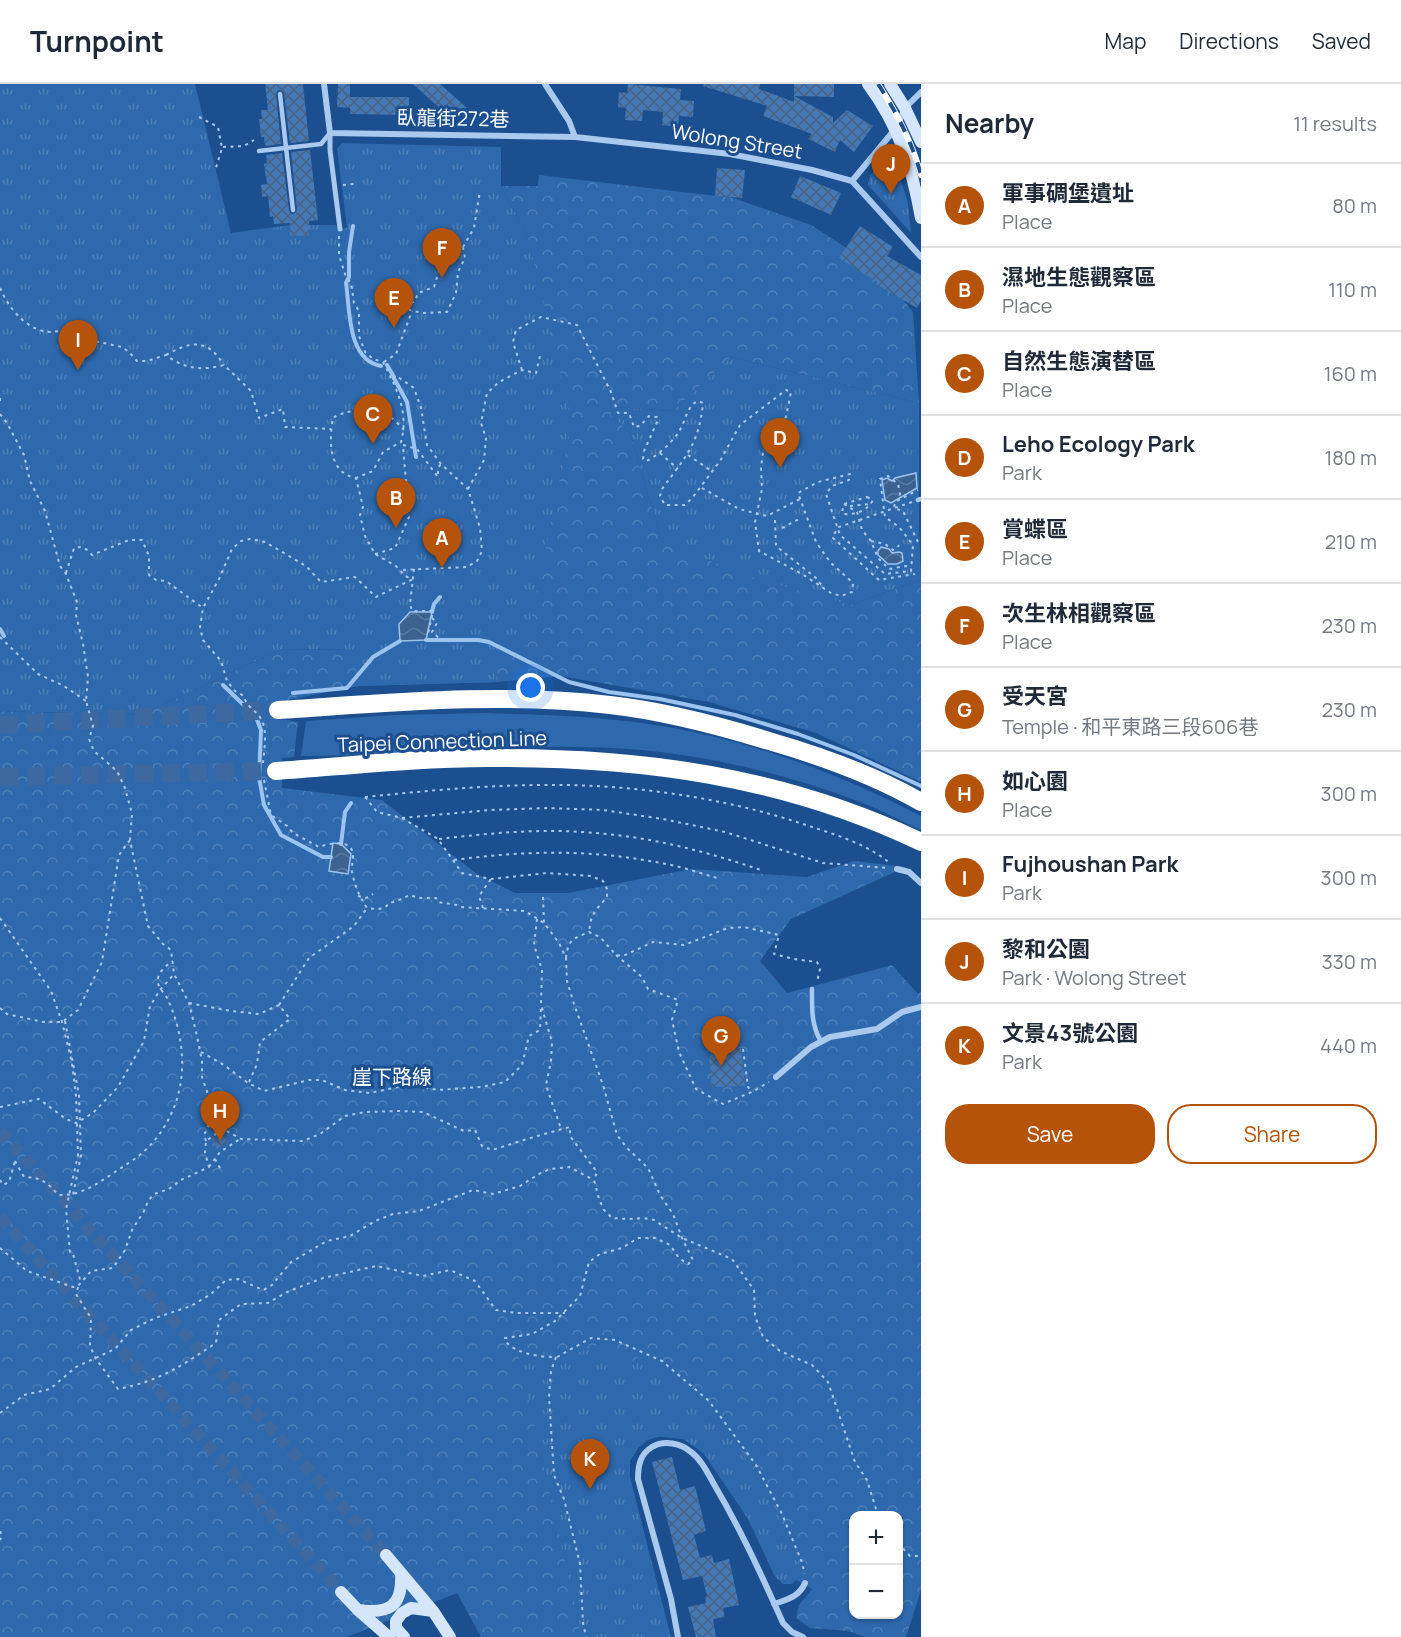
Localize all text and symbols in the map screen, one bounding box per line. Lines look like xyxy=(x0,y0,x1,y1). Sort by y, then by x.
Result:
text: Turnpoint xyxy=(30,22,164,60)
text: Map xyxy=(1105,27,1146,55)
text: Directions xyxy=(1179,27,1279,55)
text: Saved xyxy=(1312,27,1371,55)
street label: 臥龍街272巷 xyxy=(396,104,510,132)
text: Nearby xyxy=(945,105,1034,141)
text: 11 results xyxy=(1293,110,1377,137)
street label: Wolong Street xyxy=(670,117,804,165)
pin: J xyxy=(872,144,910,194)
text: 軍事碉堡遺址 xyxy=(1002,178,1134,208)
text: A xyxy=(958,192,971,219)
text: 80 m xyxy=(1332,192,1377,219)
text: Place xyxy=(1002,208,1052,235)
pin: F xyxy=(422,228,462,278)
text: 濕地生態觀察區 xyxy=(1002,262,1156,292)
text: B xyxy=(958,276,971,303)
text: 110 m xyxy=(1328,276,1377,303)
pin: E xyxy=(374,278,414,328)
text: Place xyxy=(1002,292,1052,319)
pin: I xyxy=(58,320,98,370)
text: 自然生態演替區 xyxy=(1002,346,1156,376)
text: C xyxy=(957,360,972,387)
text: 160 m xyxy=(1324,360,1377,387)
text: Place xyxy=(1002,376,1052,403)
pin: C xyxy=(354,394,392,444)
pin: D xyxy=(760,418,800,468)
text: Leho Ecology Park xyxy=(1002,429,1195,459)
text: D xyxy=(957,444,972,471)
text: 180 m xyxy=(1324,444,1377,471)
text: Park xyxy=(1002,459,1042,486)
pin: B xyxy=(376,478,416,528)
text: 賞蝶區 xyxy=(1002,514,1068,544)
pin: A xyxy=(422,518,462,568)
text: E xyxy=(959,528,970,555)
text: 210 m xyxy=(1325,528,1377,555)
text: Place xyxy=(1002,544,1052,571)
text: 次生林相觀察區 xyxy=(1002,598,1156,628)
text: F xyxy=(959,612,970,639)
text: 230 m xyxy=(1321,612,1377,639)
text: Place xyxy=(1002,628,1052,655)
your location xyxy=(516,673,545,702)
text: 受天宮 xyxy=(1002,681,1068,711)
text: G xyxy=(957,696,972,723)
text: 230 m xyxy=(1321,696,1377,723)
text: Temple · 和平東路三段606巷 xyxy=(1002,713,1258,740)
street label: Taipei Connection Line xyxy=(337,724,547,758)
text: 如心園 xyxy=(1002,766,1068,796)
text: H xyxy=(957,780,972,807)
text: 300 m xyxy=(1321,780,1377,807)
text: Place xyxy=(1002,796,1052,823)
text: Fujhoushan Park xyxy=(1002,849,1178,879)
text: I xyxy=(962,864,967,891)
text: 300 m xyxy=(1321,864,1377,891)
text: Park xyxy=(1002,879,1042,906)
text: 黎和公園 xyxy=(1002,934,1090,964)
text: J xyxy=(959,948,970,975)
text: 330 m xyxy=(1322,948,1377,975)
text: Park · Wolong Street xyxy=(1002,964,1187,991)
pin: G xyxy=(702,1016,740,1066)
text: 文景43號公園 xyxy=(1002,1018,1138,1048)
text: K xyxy=(958,1032,971,1059)
text: 440 m xyxy=(1320,1032,1377,1059)
text: Park xyxy=(1002,1048,1042,1075)
street label: 崖下路線 xyxy=(352,1063,432,1090)
pin: H xyxy=(200,1092,240,1141)
button: Save xyxy=(945,1104,1155,1164)
button: Share xyxy=(1167,1104,1377,1164)
pin: K xyxy=(570,1440,610,1489)
map controls xyxy=(849,1511,903,1619)
button: + xyxy=(849,1511,903,1565)
button: − xyxy=(849,1565,903,1619)

